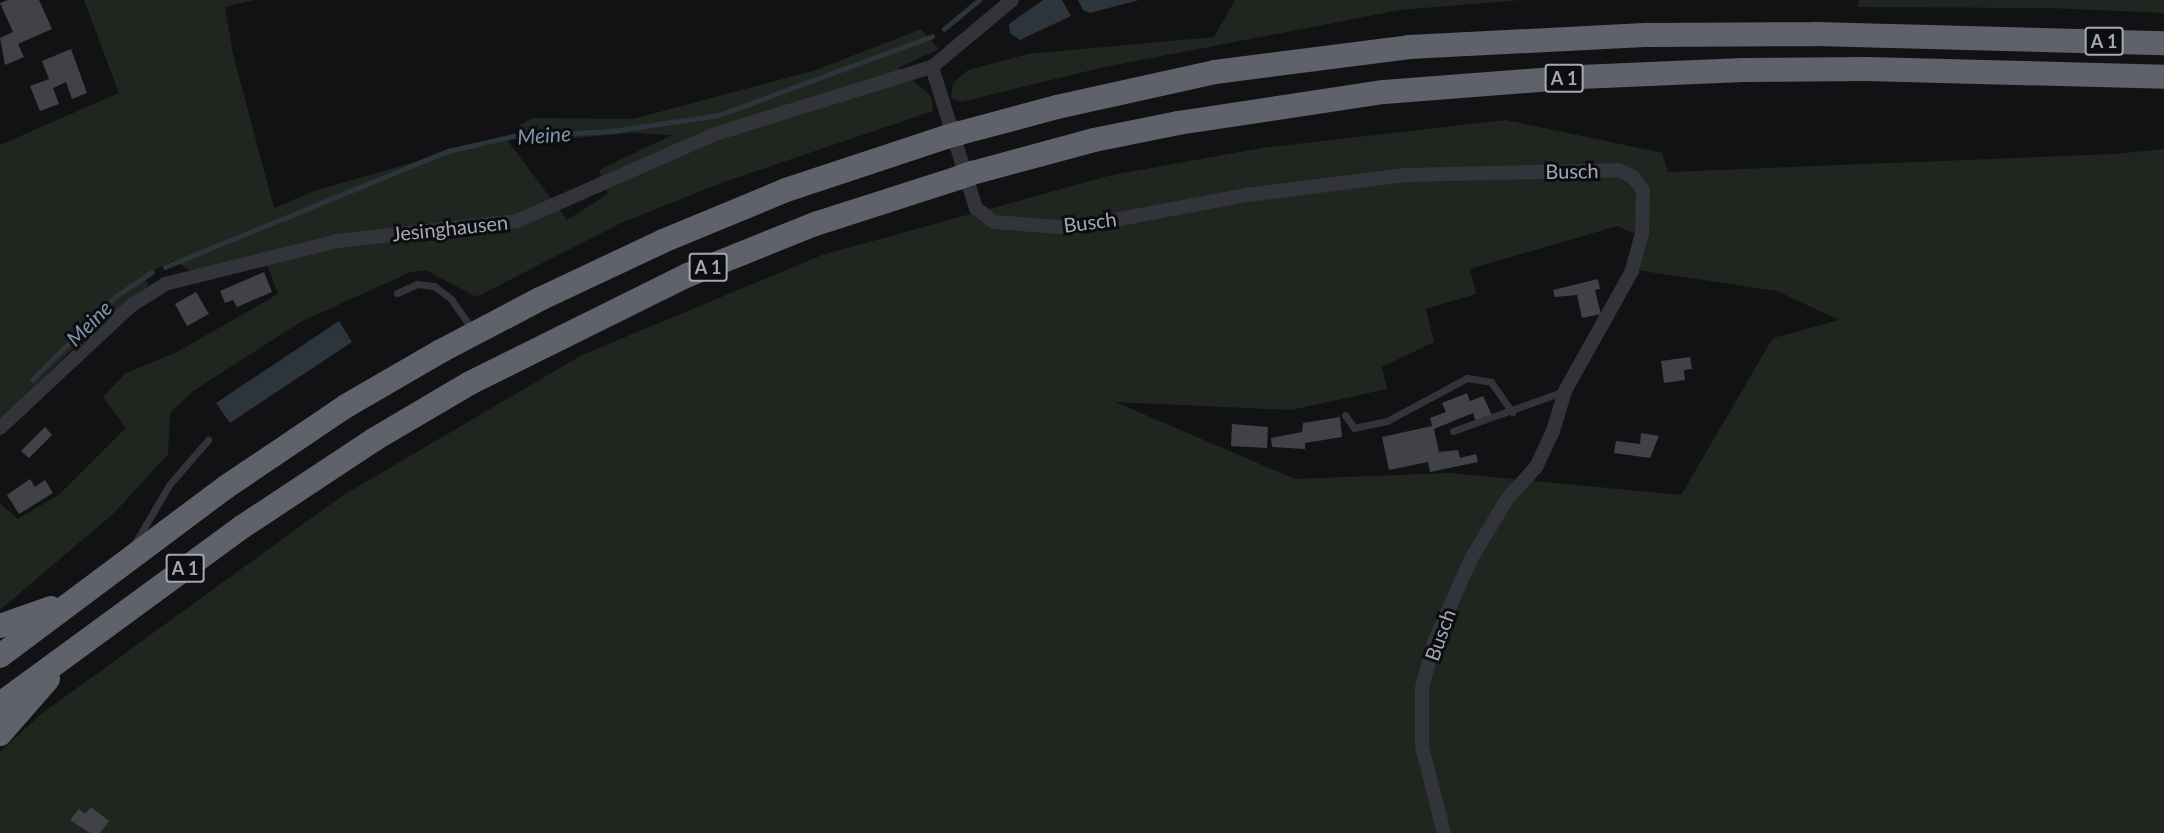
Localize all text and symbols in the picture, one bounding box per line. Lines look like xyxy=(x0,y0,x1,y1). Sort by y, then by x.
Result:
road number: A 1 xyxy=(2083,26,2125,56)
road number: A 1 xyxy=(1543,63,1585,93)
water label: Meine xyxy=(516,121,572,149)
street label: Busch xyxy=(1545,159,1599,183)
street label: Busch xyxy=(1062,207,1118,237)
street label: Jesinghausen xyxy=(391,210,509,246)
road number: A 1 xyxy=(687,252,729,282)
water label: Meine xyxy=(61,295,117,351)
road number: A 1 xyxy=(164,553,206,583)
street label: Busch xyxy=(1420,606,1460,664)

